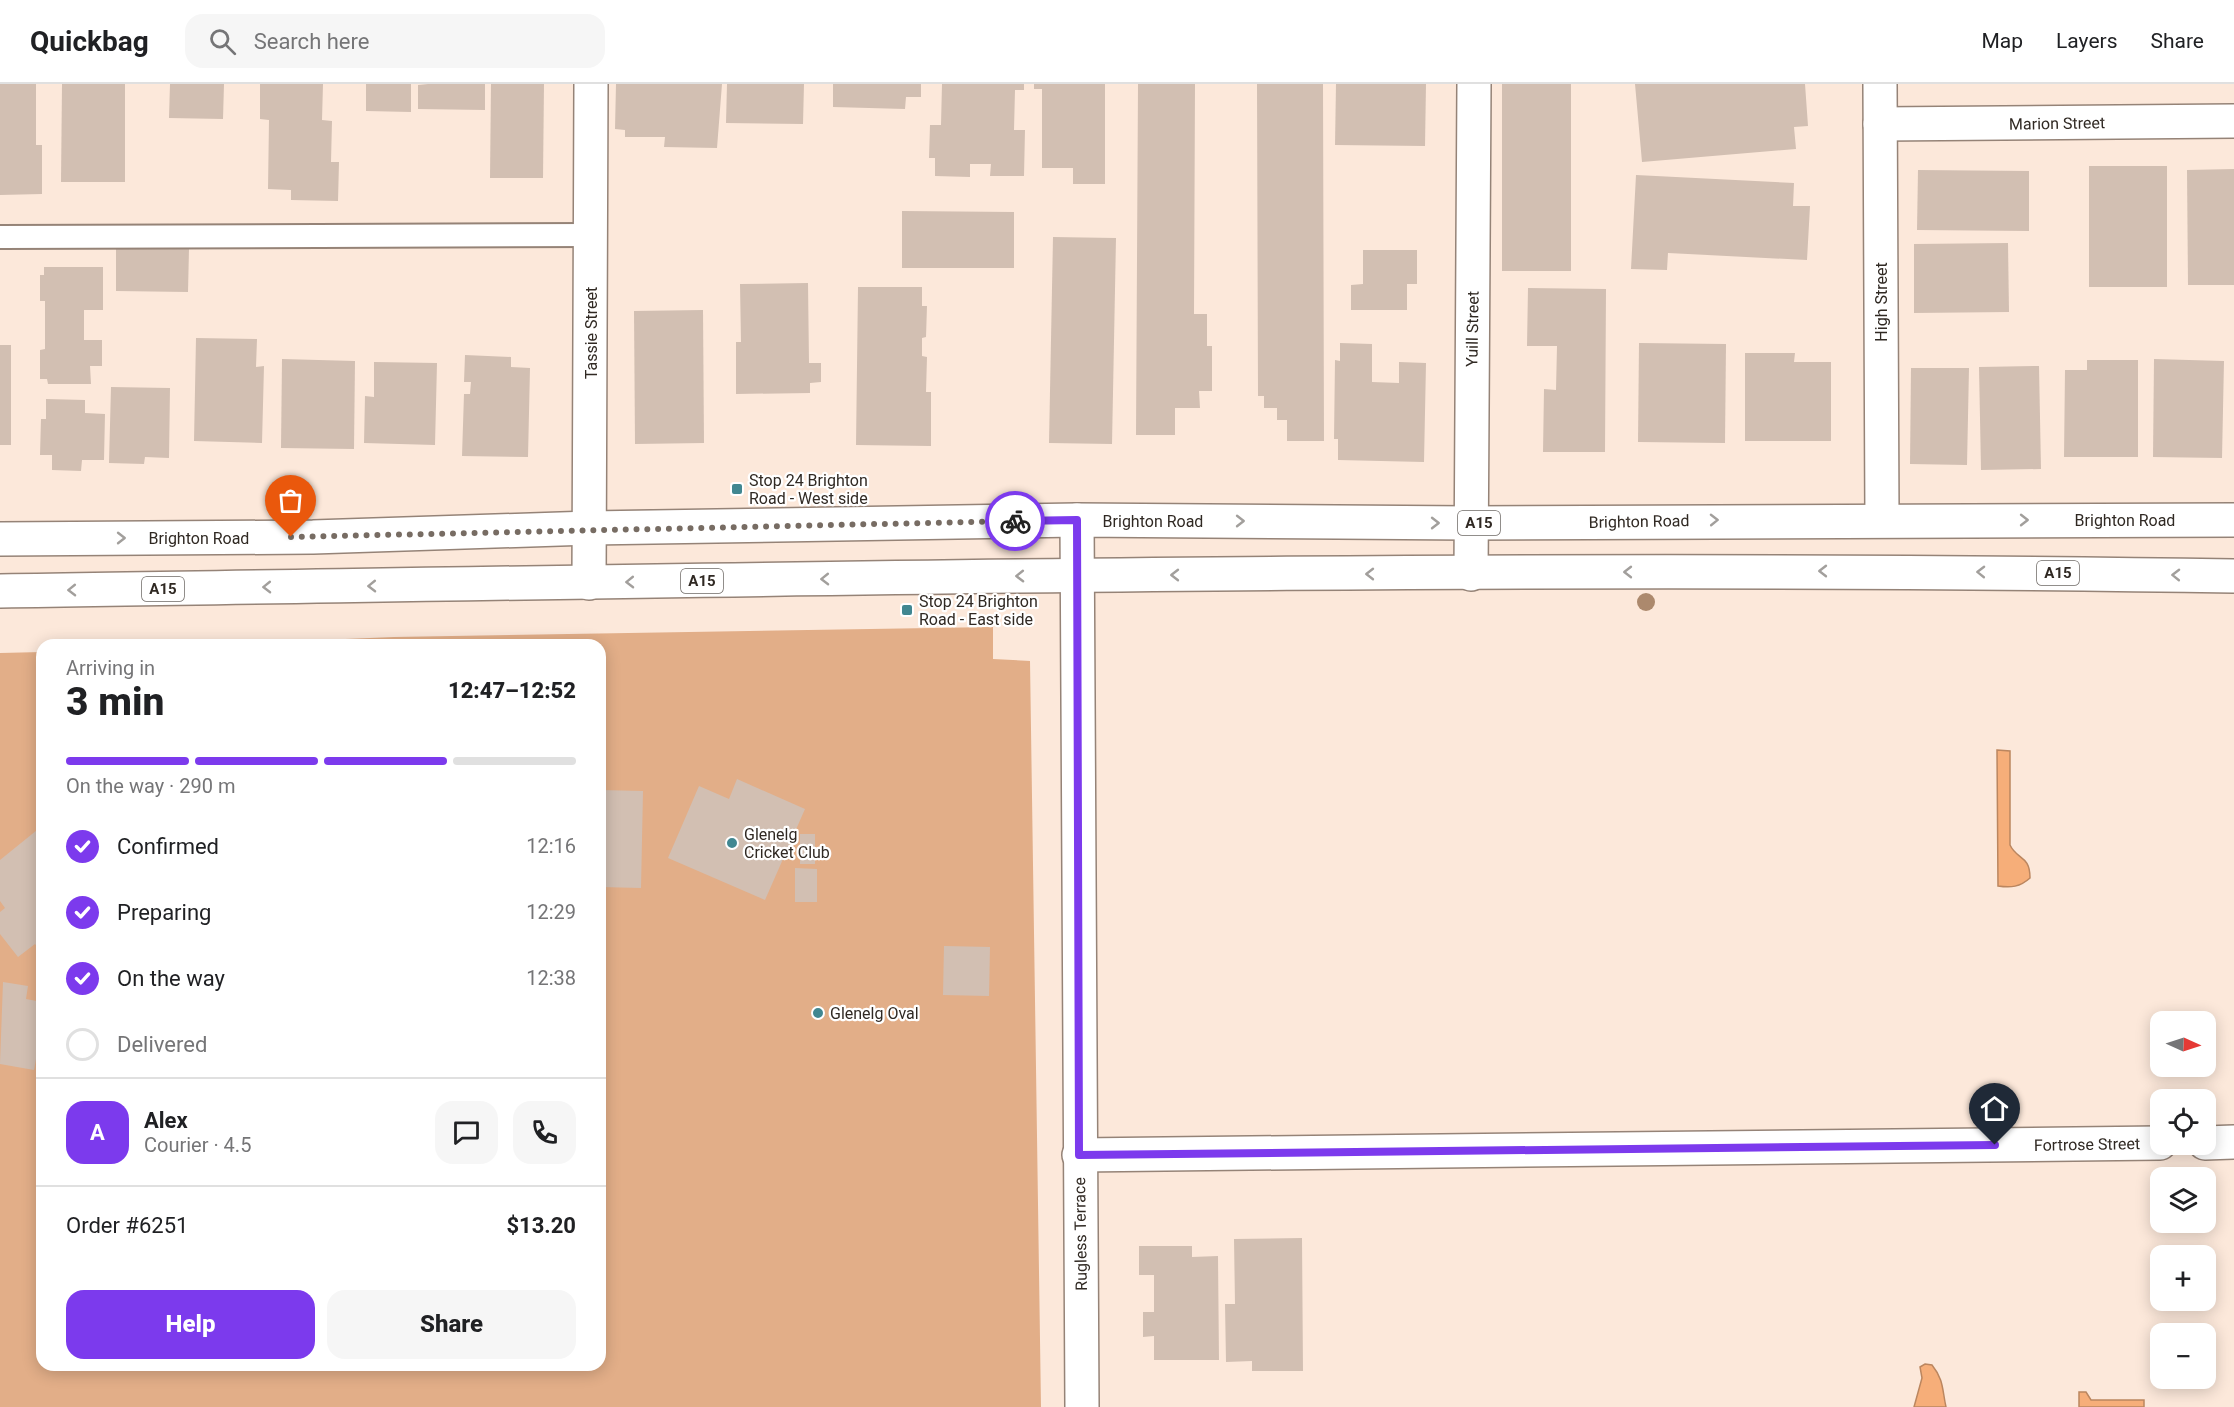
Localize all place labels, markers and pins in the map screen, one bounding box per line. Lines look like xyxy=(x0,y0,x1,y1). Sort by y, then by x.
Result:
place label: Stop 24 Brighton Road - West side xyxy=(749,471,868,508)
pin xyxy=(265,475,316,537)
marker: Stop 24 Brighton Road - West side xyxy=(730,482,744,496)
place label: Stop 24 Brighton Road - East side xyxy=(919,592,1038,629)
marker: Stop 24 Brighton Road - East side xyxy=(900,603,914,617)
place label: Glenelg Cricket Club xyxy=(744,825,830,862)
marker: Glenelg Cricket Club xyxy=(725,836,739,850)
place label: Glenelg Oval xyxy=(830,1004,919,1023)
marker: Glenelg Oval xyxy=(811,1006,825,1020)
pin xyxy=(1969,1083,2020,1145)

